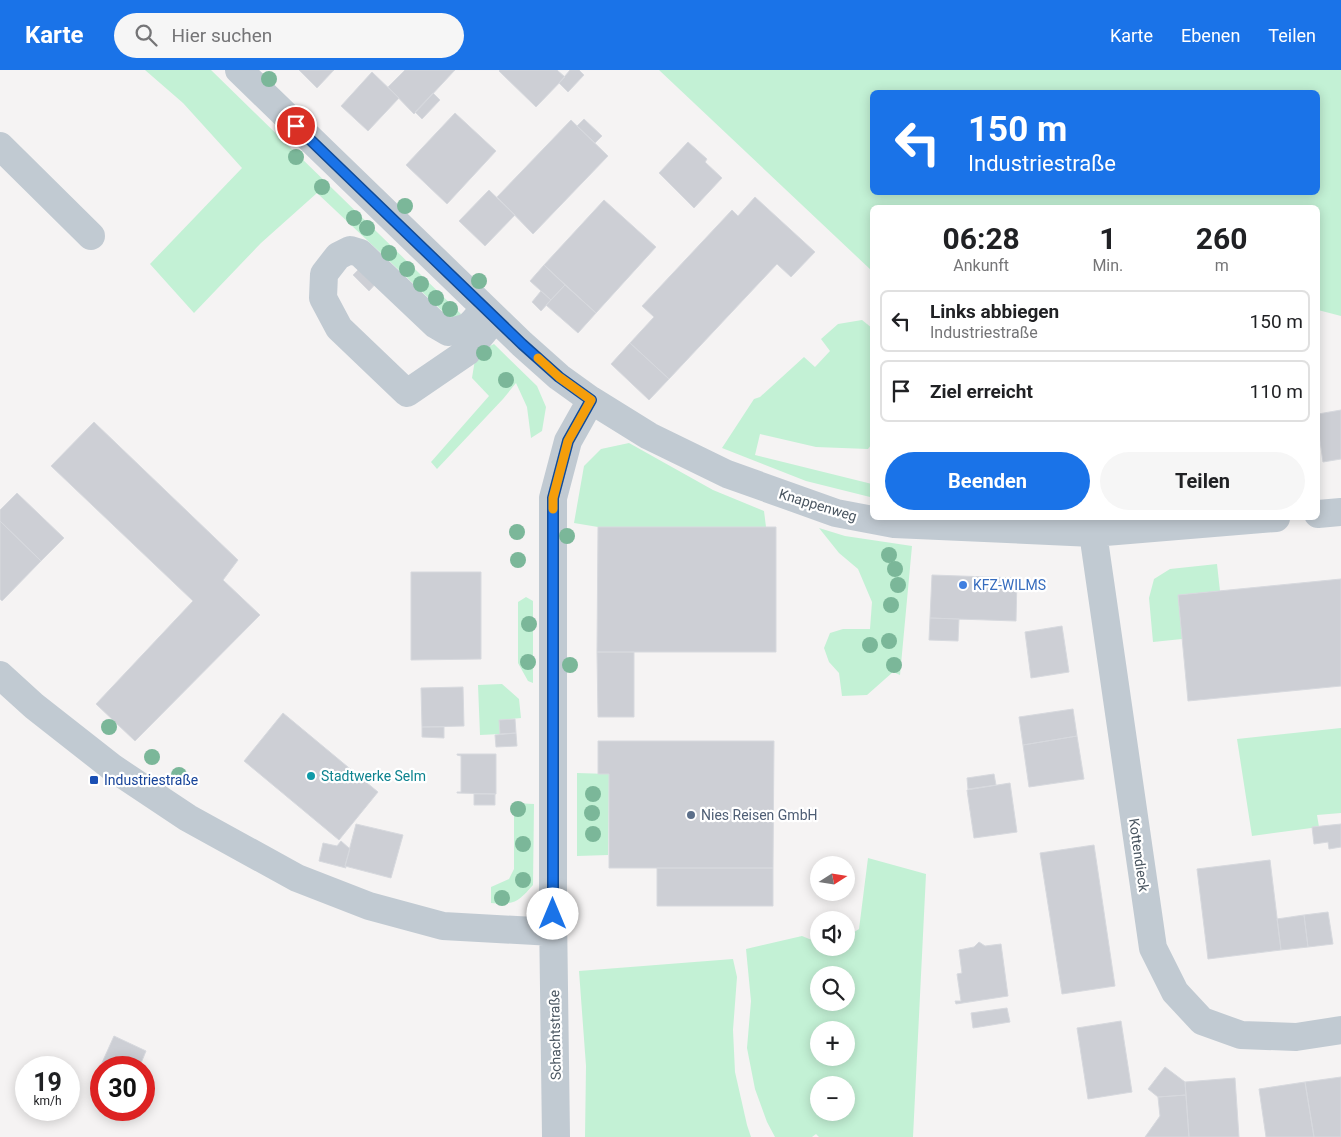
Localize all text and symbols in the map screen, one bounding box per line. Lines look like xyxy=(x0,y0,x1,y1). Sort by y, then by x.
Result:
search box xyxy=(114,13,464,58)
text: Karte xyxy=(25,21,84,49)
icon: search xyxy=(132,21,160,49)
text: Hier suchen xyxy=(172,24,272,47)
text: Karte xyxy=(1110,25,1153,46)
text: Ebenen xyxy=(1181,25,1240,46)
text: Teilen xyxy=(1268,25,1316,46)
pin xyxy=(275,105,317,147)
text: 150 m xyxy=(968,109,1067,150)
icon: left xyxy=(885,110,950,175)
icon: arrive xyxy=(282,112,310,140)
text: Industriestraße xyxy=(968,151,1116,176)
text: 06:28 xyxy=(943,221,1020,256)
text: 1 xyxy=(1099,221,1116,256)
text: 260 xyxy=(1196,221,1247,256)
text: Ankunft xyxy=(953,256,1009,275)
text: Min. xyxy=(1092,256,1123,275)
text: m xyxy=(1215,256,1229,275)
text: Links abbiegen xyxy=(930,300,1059,323)
icon: left xyxy=(887,307,915,335)
text: 150 m xyxy=(1250,310,1303,333)
text: Industriestraße xyxy=(930,323,1038,342)
icon: arrive xyxy=(887,377,915,405)
text: Ziel erreicht xyxy=(930,380,1033,403)
text: 110 m xyxy=(1250,380,1303,403)
button: Beenden xyxy=(885,452,1090,510)
button: Teilen xyxy=(1100,452,1305,510)
street label: Knappenweg xyxy=(777,486,859,524)
place label: KFZ-WILMS xyxy=(973,577,1046,593)
marker: KFZ-WILMS xyxy=(957,579,969,591)
place label: Stadtwerke Selm xyxy=(321,768,426,784)
marker: Stadtwerke Selm xyxy=(305,770,317,782)
place label: Industriestraße xyxy=(104,772,198,788)
marker: Industriestraße xyxy=(88,774,100,786)
place label: Nies Reisen GmbH xyxy=(701,807,817,823)
marker: Nies Reisen GmbH xyxy=(685,809,697,821)
street label: Kottendieck xyxy=(1126,817,1152,894)
north arrow xyxy=(810,856,855,901)
map controls xyxy=(810,856,855,1121)
position arrow xyxy=(526,887,578,939)
button: sound xyxy=(810,911,855,956)
button: search xyxy=(810,966,855,1011)
street label: Schachtstraße xyxy=(546,990,564,1080)
button: + xyxy=(810,1021,855,1066)
speed limit sign: 30 xyxy=(90,1056,155,1121)
text: 19 xyxy=(33,1068,62,1097)
button: − xyxy=(810,1076,855,1121)
text: km/h xyxy=(33,1094,62,1108)

